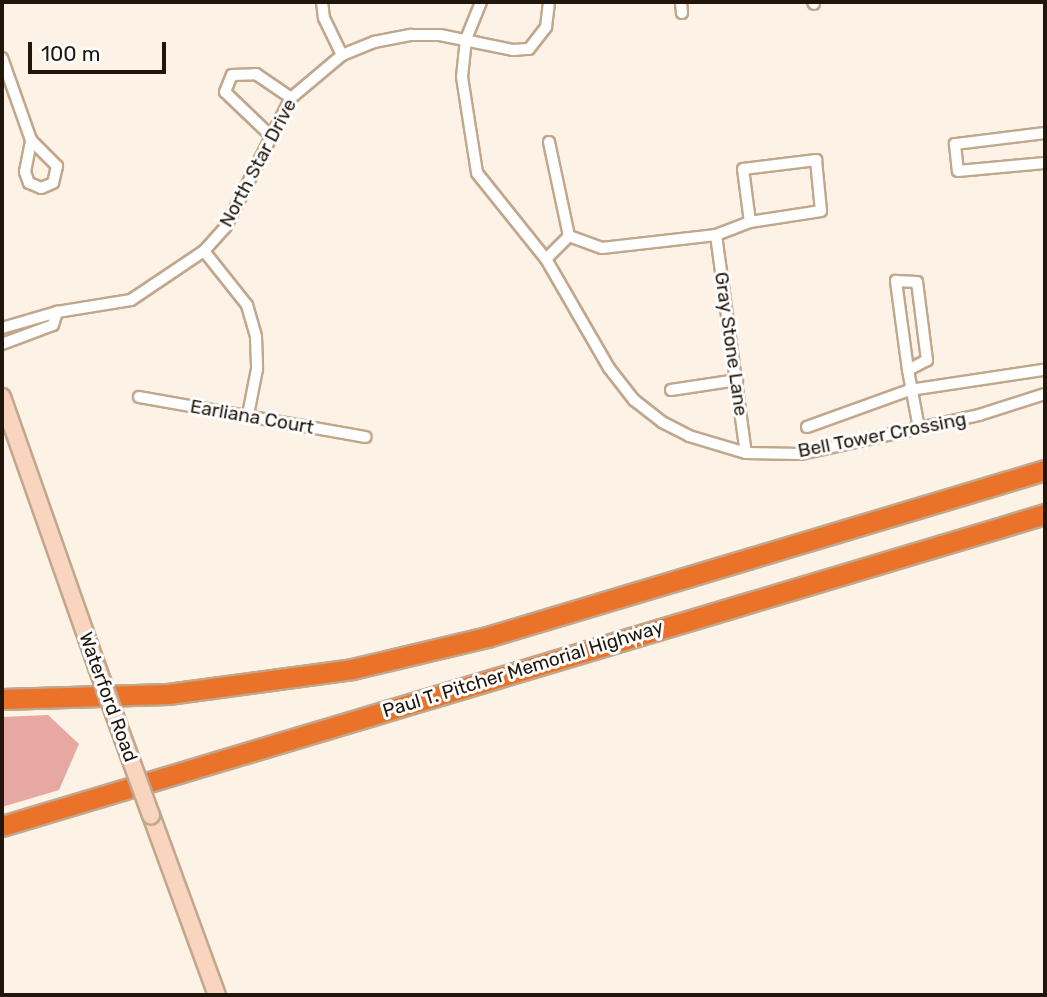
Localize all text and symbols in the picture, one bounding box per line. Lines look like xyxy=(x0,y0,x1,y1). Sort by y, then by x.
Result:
scale bar xyxy=(32,28,170,72)
text: 100 m xyxy=(41,41,100,66)
street label: North Star Drive xyxy=(215,95,301,231)
street label: Gray Stone Lane xyxy=(710,270,752,418)
street label: Earliana Court xyxy=(188,395,316,439)
street label: Bell Tower Crossing xyxy=(795,407,969,463)
street label: Paul T. Pitcher Memorial Highway xyxy=(380,615,666,723)
street label: Waterford Road xyxy=(74,629,142,765)

